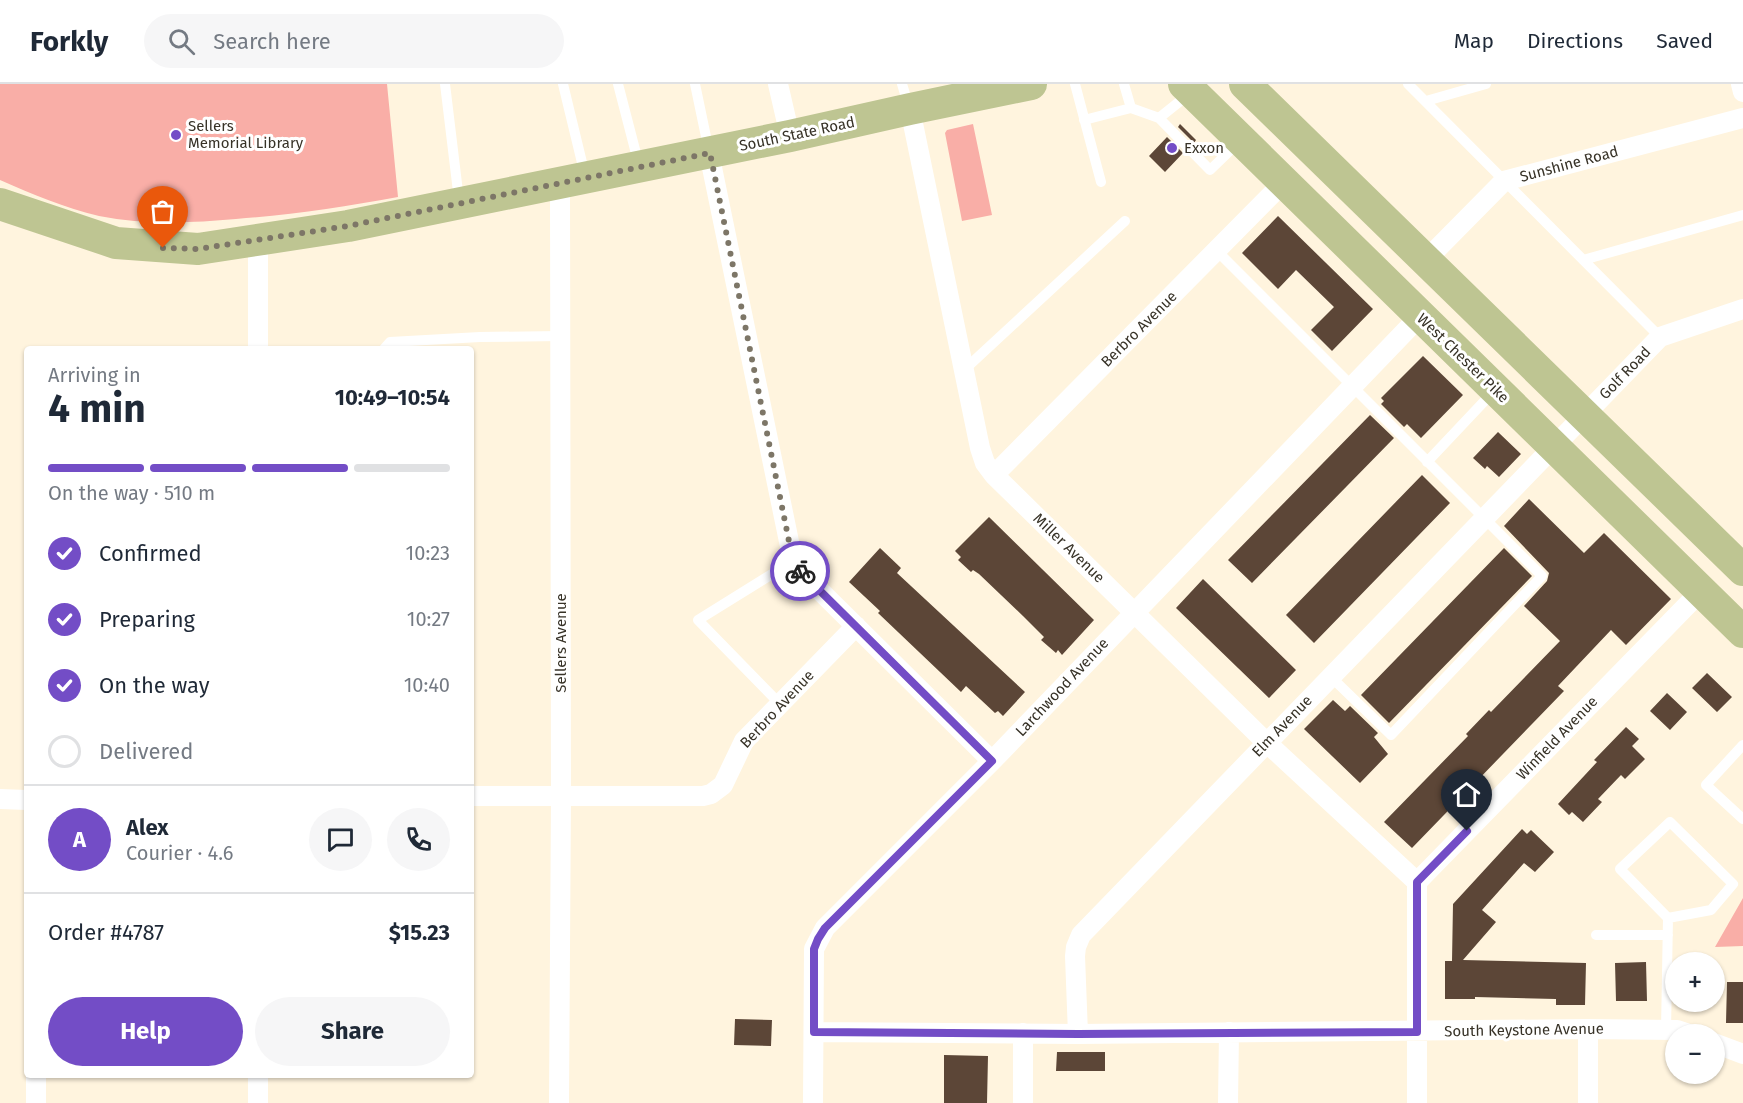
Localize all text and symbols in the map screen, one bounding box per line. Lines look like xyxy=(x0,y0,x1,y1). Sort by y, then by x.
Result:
search box xyxy=(144,14,564,68)
text: Forkly xyxy=(30,25,108,58)
icon: search xyxy=(165,25,198,58)
text: Search here xyxy=(213,28,331,55)
text: Map xyxy=(1454,28,1494,54)
text: Directions xyxy=(1527,28,1623,54)
text: Saved xyxy=(1656,28,1713,54)
street label: South State Road xyxy=(738,113,856,155)
place label: Sellers Memorial Library xyxy=(188,117,304,152)
marker: Sellers Memorial Library xyxy=(169,128,183,142)
place label: Exxon xyxy=(1184,139,1224,157)
marker: Exxon xyxy=(1165,141,1179,155)
street label: Sunshine Road xyxy=(1518,142,1620,186)
pin xyxy=(137,186,188,248)
icon: bag xyxy=(146,195,179,228)
street label: Berbro Avenue xyxy=(1097,287,1181,371)
street label: West Chester Pike xyxy=(1413,310,1513,406)
street label: Golf Road xyxy=(1596,343,1654,403)
text: Arriving in xyxy=(48,363,141,387)
text: 10:49–10:54 xyxy=(335,384,450,411)
text: 4 min xyxy=(48,386,146,432)
text: On the way · 510 m xyxy=(48,481,215,505)
street label: Miller Avenue xyxy=(1030,509,1108,587)
icon: check xyxy=(48,537,81,570)
text: Confirmed xyxy=(99,540,202,567)
text: 10:23 xyxy=(406,541,450,565)
courier xyxy=(770,541,830,601)
icon: bike xyxy=(784,555,817,588)
street label: Sellers Avenue xyxy=(552,593,570,693)
icon: check xyxy=(48,603,81,636)
text: Preparing xyxy=(99,606,195,633)
text: 10:27 xyxy=(407,607,450,631)
street label: Larchwood Avenue xyxy=(1012,634,1112,740)
street label: Berbro Avenue xyxy=(736,666,818,752)
icon: check xyxy=(48,669,81,702)
text: On the way xyxy=(99,672,210,699)
text: 10:40 xyxy=(404,673,450,697)
street label: Elm Avenue xyxy=(1248,691,1316,761)
street label: Winfield Avenue xyxy=(1513,692,1601,784)
text: Delivered xyxy=(99,738,194,765)
pin xyxy=(1441,769,1492,831)
icon: home xyxy=(1450,778,1483,811)
button: chat xyxy=(309,808,372,871)
button: phone xyxy=(387,808,450,871)
text: Alex xyxy=(126,814,169,841)
text: A xyxy=(73,826,86,853)
text: Courier · 4.6 xyxy=(126,841,233,865)
text: Order #4787 xyxy=(48,919,164,946)
text: $15.23 xyxy=(389,919,450,946)
map controls xyxy=(1665,952,1725,1084)
button: + xyxy=(1665,952,1725,1012)
button: Help xyxy=(48,997,243,1066)
button: Share xyxy=(255,997,450,1066)
street label: South Keystone Avenue xyxy=(1444,1020,1604,1040)
button: − xyxy=(1665,1024,1725,1084)

